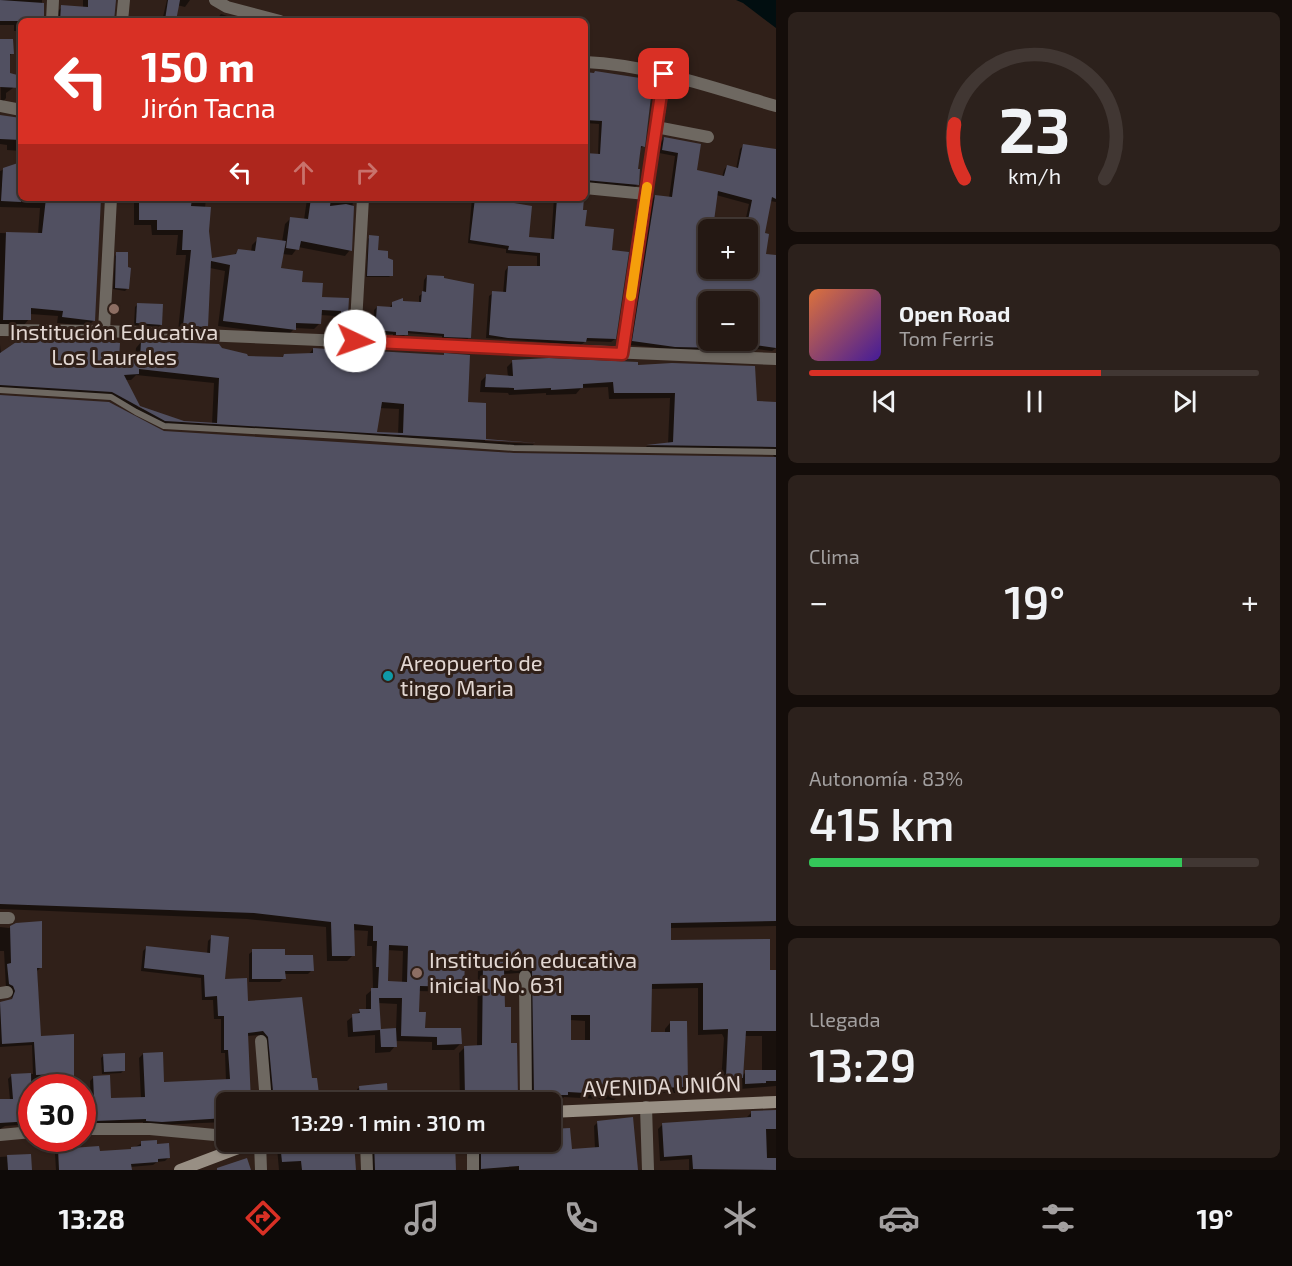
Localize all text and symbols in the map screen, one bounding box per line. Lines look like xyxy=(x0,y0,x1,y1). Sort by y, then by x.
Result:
text: 150 m xyxy=(141,40,255,90)
icon: left xyxy=(42,42,120,120)
pin xyxy=(638,48,689,99)
icon: arrive xyxy=(647,57,680,90)
text: Jirón Tacna xyxy=(141,91,275,123)
text: 23 xyxy=(998,91,1070,166)
icon: left xyxy=(224,156,257,189)
icon: ahead xyxy=(287,156,320,189)
icon: right xyxy=(350,156,383,189)
text: km/h xyxy=(1007,163,1061,188)
map controls xyxy=(698,219,758,351)
button: + xyxy=(698,219,758,279)
button: − xyxy=(698,291,758,351)
text: Open Road xyxy=(899,300,1011,326)
marker: Institución Educativa Los Laureles xyxy=(107,302,121,316)
position arrow xyxy=(323,309,387,373)
place label: Institución Educativa Los Laureles xyxy=(10,318,218,369)
text: Tom Ferris xyxy=(899,326,994,350)
icon: previous xyxy=(868,385,901,418)
icon: pause xyxy=(1018,385,1051,418)
icon: next xyxy=(1168,385,1201,418)
text: Clima xyxy=(809,544,860,568)
text: 19° xyxy=(1004,574,1065,628)
text: − xyxy=(809,581,828,621)
text: + xyxy=(1241,581,1259,621)
place label: Areopuerto de tingo Maria xyxy=(400,649,543,700)
marker: Areopuerto de tingo Maria xyxy=(381,669,395,683)
text: Autonomía · 83% xyxy=(809,766,963,790)
text: 415 km xyxy=(809,796,954,850)
place label: Institución educativa inicial No. 631 xyxy=(429,946,637,997)
marker: Institución educativa inicial No. 631 xyxy=(410,966,424,980)
text: Llegada xyxy=(809,1007,880,1031)
text: 13:29 xyxy=(809,1037,916,1091)
street label: AVENIDA UNIÓN xyxy=(582,1069,742,1101)
speed limit sign: 30 xyxy=(18,1074,96,1152)
text: 13:29 · 1 min · 310 m xyxy=(292,1109,485,1135)
icon: directions xyxy=(242,1197,284,1239)
icon: music xyxy=(401,1197,443,1239)
icon: phone xyxy=(560,1197,602,1239)
icon: climate xyxy=(719,1197,761,1239)
icon: car xyxy=(878,1197,920,1239)
icon: filters xyxy=(1037,1197,1079,1239)
text: 13:28 xyxy=(59,1202,125,1234)
text: 19° xyxy=(1197,1202,1233,1234)

